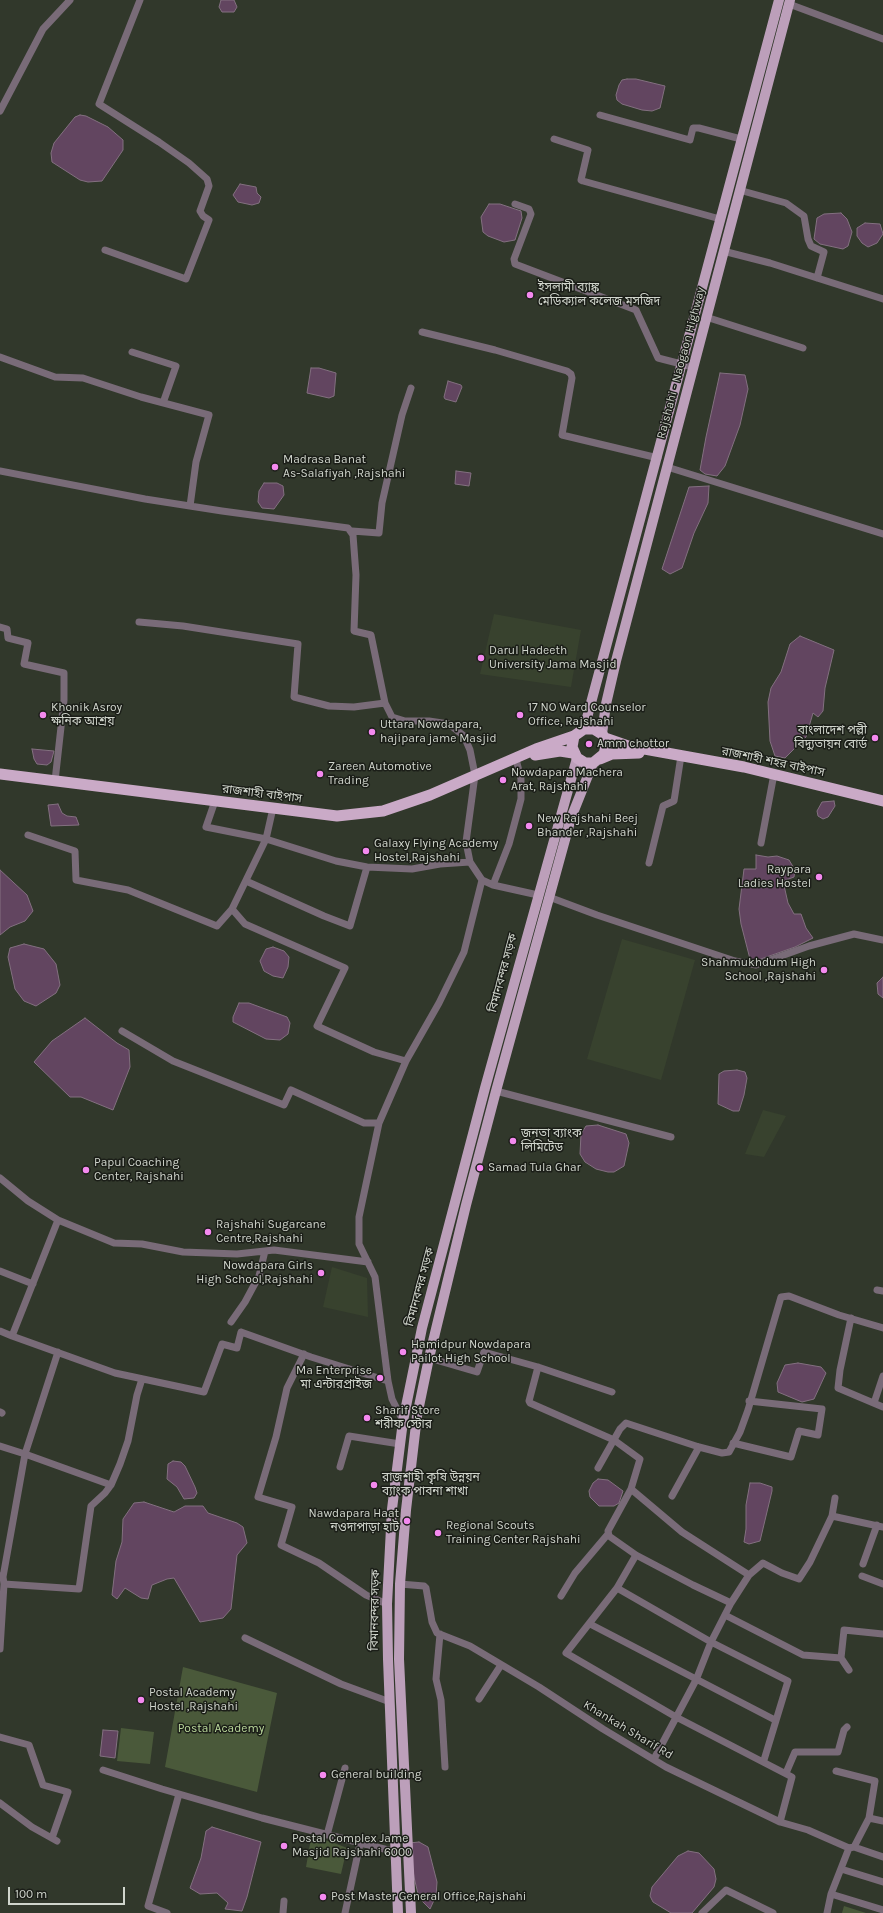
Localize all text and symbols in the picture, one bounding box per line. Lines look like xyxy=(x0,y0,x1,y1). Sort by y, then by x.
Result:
place label: ইসলামী ব্যাঙ্ক মেডিক্যাল কলেজ মসজিদ xyxy=(538,281,660,309)
street label: Rajshahi - Naogaon Highway xyxy=(654,286,708,440)
marker: ইসলামী ব্যাঙ্ক মেডিক্যাল কলেজ মসজিদ xyxy=(525,290,535,300)
place label: Madrasa Banat As-Salafiyah ,Rajshahi xyxy=(283,453,405,481)
marker: Madrasa Banat As-Salafiyah ,Rajshahi xyxy=(270,462,280,472)
place label: Darul Hadeeth University Jama Masjid xyxy=(489,644,617,672)
marker: Darul Hadeeth University Jama Masjid xyxy=(476,653,486,663)
place label: Khonik Asroy ক্ষনিক আশ্রয় xyxy=(51,701,122,729)
place label: 17 NO Ward Counselor Office, Rajshahi xyxy=(528,701,646,729)
marker: Khonik Asroy ক্ষনিক আশ্রয় xyxy=(38,710,48,720)
marker: 17 NO Ward Counselor Office, Rajshahi xyxy=(515,710,525,720)
place label: Uttara Nowdapara, hajipara jame Masjid xyxy=(380,718,497,746)
place label: বাংলাদেশ পল্লী বিদ্যুতায়ন বোর্ড xyxy=(794,724,867,752)
marker: Uttara Nowdapara, hajipara jame Masjid xyxy=(367,727,377,737)
marker: বাংলাদেশ পল্লী বিদ্যুতায়ন বোর্ড xyxy=(870,733,880,743)
place label: Amm chottor xyxy=(597,737,669,751)
marker: Amm chottor xyxy=(584,739,594,749)
street label: রাজশাহী শহর বাইপাস xyxy=(720,744,826,780)
place label: Zareen Automotive Trading xyxy=(328,760,432,788)
place label: Nowdapara Machera Arat, Rajshahi xyxy=(511,766,623,794)
marker: Zareen Automotive Trading xyxy=(315,769,325,779)
marker: Nowdapara Machera Arat, Rajshahi xyxy=(498,775,508,785)
street label: রাজশাহী বাইপাস xyxy=(221,782,303,806)
place label: New Rajshahi Beej Bhander ,Rajshahi xyxy=(537,812,638,840)
marker: New Rajshahi Beej Bhander ,Rajshahi xyxy=(524,821,534,831)
place label: Galaxy Flying Academy Hostel,Rajshahi xyxy=(374,837,498,865)
marker: Galaxy Flying Academy Hostel,Rajshahi xyxy=(361,846,371,856)
place label: Raypara Ladies Hostel xyxy=(738,863,811,891)
marker: Raypara Ladies Hostel xyxy=(814,872,824,882)
street label: বিমানবন্দর সড়ক xyxy=(486,932,520,1014)
place label: Shahmukhdum High School ,Rajshahi xyxy=(701,956,816,984)
marker: Shahmukhdum High School ,Rajshahi xyxy=(819,965,829,975)
place label: জনতা ব্যাংক লিমিটেড xyxy=(521,1127,582,1155)
marker: জনতা ব্যাংক লিমিটেড xyxy=(508,1136,518,1146)
place label: Papul Coaching Center, Rajshahi xyxy=(94,1156,184,1184)
place label: Samad Tula Ghar xyxy=(488,1161,581,1175)
marker: Samad Tula Ghar xyxy=(475,1163,485,1173)
marker: Papul Coaching Center, Rajshahi xyxy=(81,1165,91,1175)
place label: Rajshahi Sugarcane Centre,Rajshahi xyxy=(216,1218,326,1246)
marker: Rajshahi Sugarcane Centre,Rajshahi xyxy=(203,1227,213,1237)
street label: বিমানবন্দর সড়ক xyxy=(403,1246,437,1328)
place label: Nowdapara Girls High School,Rajshahi xyxy=(196,1259,313,1287)
marker: Nowdapara Girls High School,Rajshahi xyxy=(316,1268,326,1278)
place label: Hamidpur Nowdapara Pailot High School xyxy=(411,1338,531,1366)
marker: Hamidpur Nowdapara Pailot High School xyxy=(398,1347,408,1357)
place label: Ma Enterprise মা এন্টারপ্রাইজ xyxy=(296,1364,372,1392)
marker: Ma Enterprise মা এন্টারপ্রাইজ xyxy=(375,1373,385,1383)
place label: Sharif Store শরীফ স্টোর xyxy=(375,1404,440,1432)
marker: Sharif Store শরীফ স্টোর xyxy=(362,1413,372,1423)
place label: রাজশাহী কৃষি উন্নয়ন ব্যাংক পাবনা শাখা xyxy=(382,1471,480,1499)
marker: রাজশাহী কৃষি উন্নয়ন ব্যাংক পাবনা শাখা xyxy=(369,1480,379,1490)
place label: Nawdapara Haat নওদাপাড়া হাট xyxy=(309,1507,399,1535)
marker: Nawdapara Haat নওদাপাড়া হাট xyxy=(402,1516,412,1526)
place label: Regional Scouts Training Center Rajshahi xyxy=(446,1519,581,1547)
marker: Regional Scouts Training Center Rajshahi xyxy=(433,1528,443,1538)
street label: বিমানবন্দর সড়ক xyxy=(367,1569,383,1651)
place label: Postal Academy Hostel ,Rajshahi xyxy=(149,1686,238,1714)
marker: Postal Academy Hostel ,Rajshahi xyxy=(136,1695,146,1705)
street label: Khankah Sharif Rd xyxy=(580,1697,676,1763)
park label: Postal Academy xyxy=(178,1722,264,1736)
place label: General building xyxy=(331,1768,421,1782)
marker: General building xyxy=(318,1770,328,1780)
place label: Postal Complex Jame Masjid Rajshahi 6000 xyxy=(292,1832,412,1860)
marker: Postal Complex Jame Masjid Rajshahi 6000 xyxy=(279,1841,289,1851)
scale bar xyxy=(10,1879,127,1905)
text: 100 m xyxy=(15,1887,47,1901)
place label: Post Master General Office,Rajshahi xyxy=(331,1890,526,1904)
marker: Post Master General Office,Rajshahi xyxy=(318,1892,328,1902)

